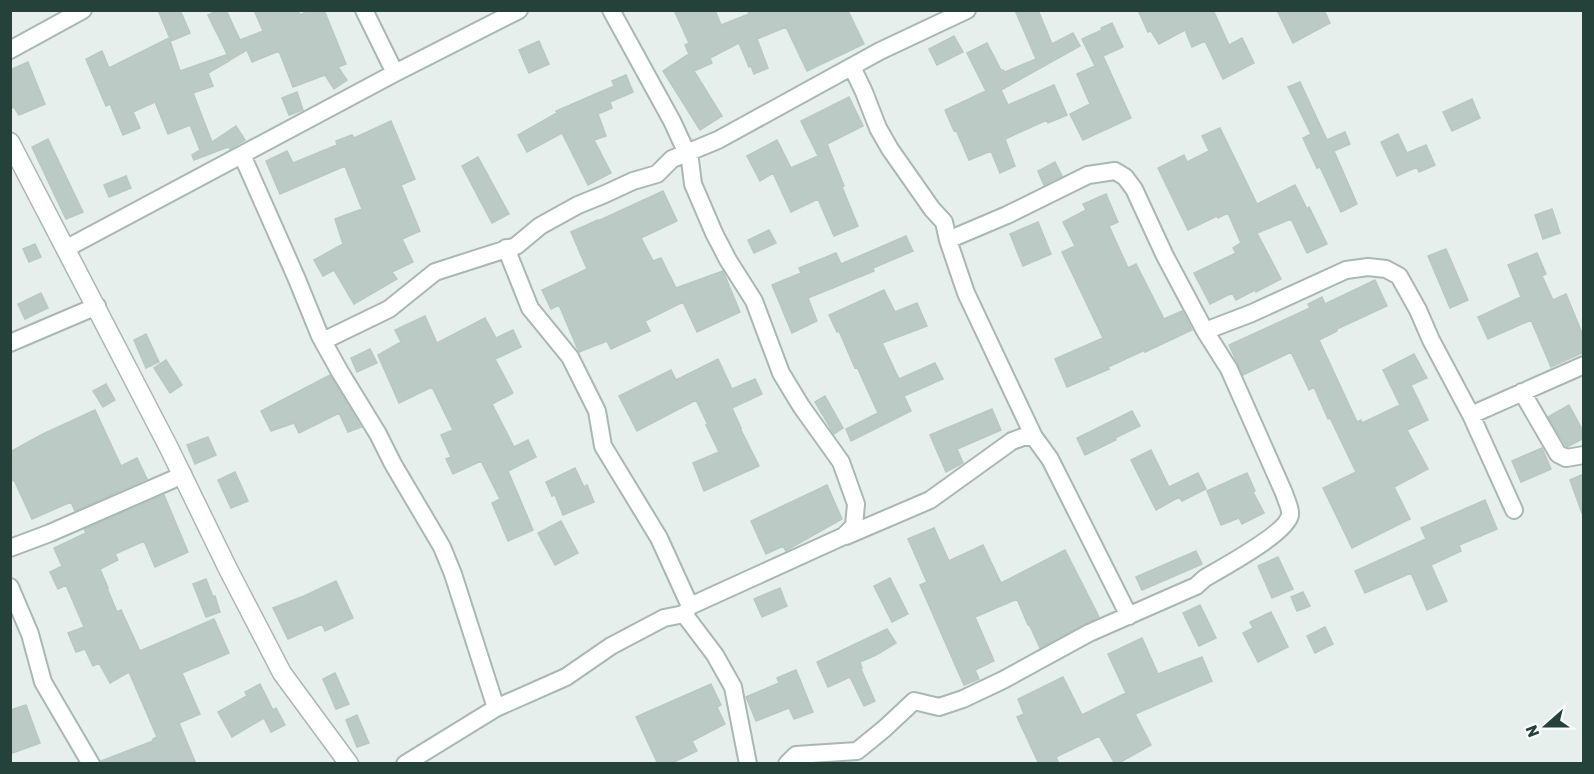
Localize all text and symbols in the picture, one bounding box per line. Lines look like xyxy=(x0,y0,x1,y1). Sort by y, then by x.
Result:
north arrow xyxy=(1516,696,1576,756)
text: N xyxy=(1522,722,1543,740)

